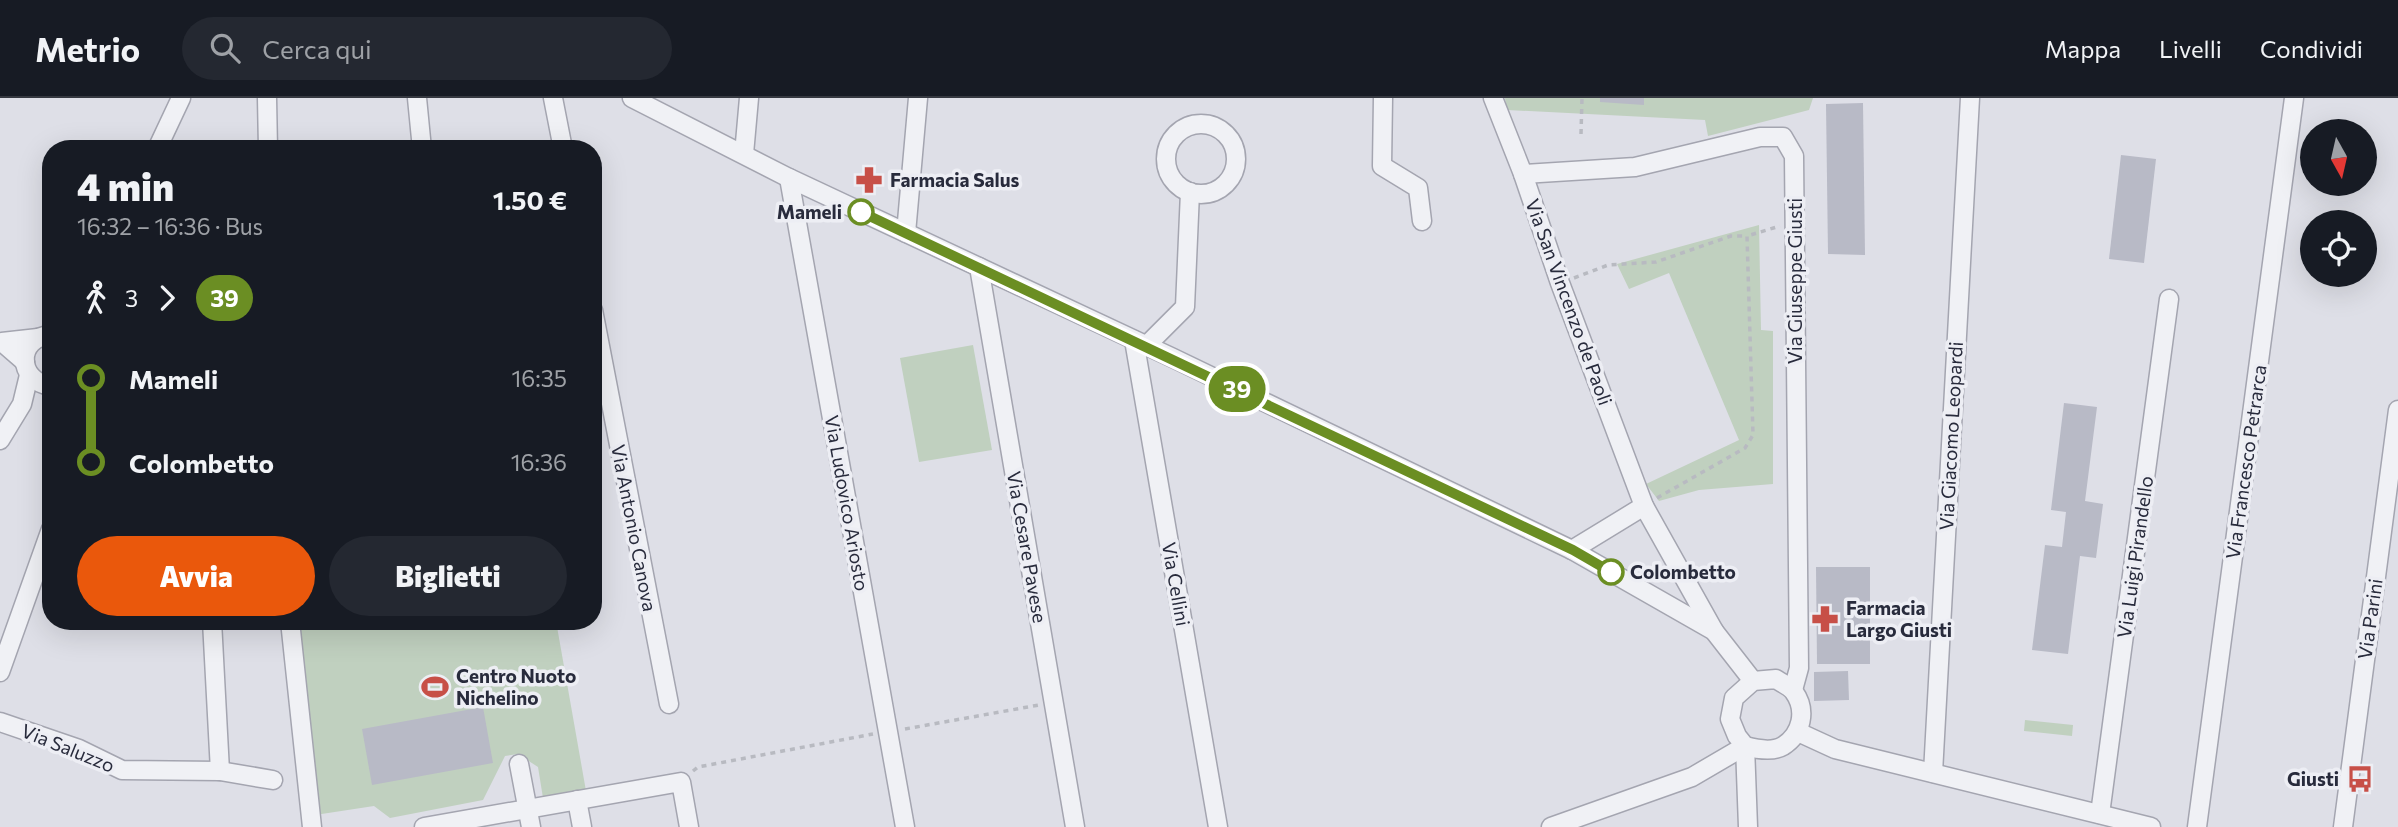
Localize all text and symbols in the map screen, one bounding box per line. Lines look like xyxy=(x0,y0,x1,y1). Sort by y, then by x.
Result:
search box xyxy=(182,17,672,80)
text: Metrio xyxy=(35,28,140,69)
icon: search xyxy=(206,29,244,67)
text: Cerca qui xyxy=(262,33,372,64)
text: Mappa xyxy=(2045,34,2121,63)
text: Livelli xyxy=(2159,34,2222,63)
text: Condividi xyxy=(2260,34,2363,63)
north arrow xyxy=(2300,119,2376,196)
map controls xyxy=(2300,119,2377,287)
text: 4 min xyxy=(77,162,174,209)
pharmacy icon: Farmacia Salus xyxy=(854,165,884,195)
place label: Farmacia Salus xyxy=(890,168,1020,191)
text: 1.50 € xyxy=(493,184,567,215)
street label: Via San Vincenzo de Paoli xyxy=(1521,195,1618,408)
street label: Via Giuseppe Giusti xyxy=(1783,198,1806,364)
marker: Mameli xyxy=(848,199,874,225)
place label: Mameli xyxy=(777,200,842,223)
button: locate xyxy=(2300,210,2377,287)
text: 16:32 – 16:36 · Bus xyxy=(77,212,263,240)
icon: walk xyxy=(77,279,115,317)
icon: forward xyxy=(148,279,186,317)
text: 39 xyxy=(210,283,239,312)
text: 3 xyxy=(125,284,138,312)
street label: Via Giacomo Leopardi xyxy=(1934,341,1967,531)
text: Mameli xyxy=(129,363,218,394)
street label: Via Francesco Petrarca xyxy=(2220,363,2271,561)
text: 16:35 xyxy=(511,364,567,392)
line badge: 39 xyxy=(1206,366,1268,412)
text: 39 xyxy=(1223,374,1251,403)
street label: Via Ludovico Ariosto xyxy=(821,413,874,593)
street label: Via Antonio Canova xyxy=(607,442,662,613)
text: Colombetto xyxy=(129,447,274,478)
text: 16:36 xyxy=(511,448,567,476)
street label: Via Cesare Pavese xyxy=(1003,469,1052,625)
street label: Via Luigi Pirandello xyxy=(2112,474,2157,640)
button: Avvia xyxy=(77,536,315,616)
button: Biglietti xyxy=(329,536,567,616)
street label: Via Cellini xyxy=(1158,540,1195,628)
marker: Colombetto xyxy=(1598,559,1624,585)
place label: Colombetto xyxy=(1630,560,1736,583)
street label: Via Parini xyxy=(2352,577,2387,661)
place label: Farmacia Largo Giusti xyxy=(1846,596,1952,641)
pharmacy icon: Farmacia Largo Giusti xyxy=(1810,604,1840,634)
place label: Centro Nuoto Nichelino xyxy=(456,664,576,709)
sports icon: Centro Nuoto Nichelino xyxy=(420,672,450,702)
street label: Via Saluzzo xyxy=(18,718,118,777)
bus stop icon: Giusti xyxy=(2345,764,2375,794)
place label: Giusti xyxy=(2287,767,2339,790)

